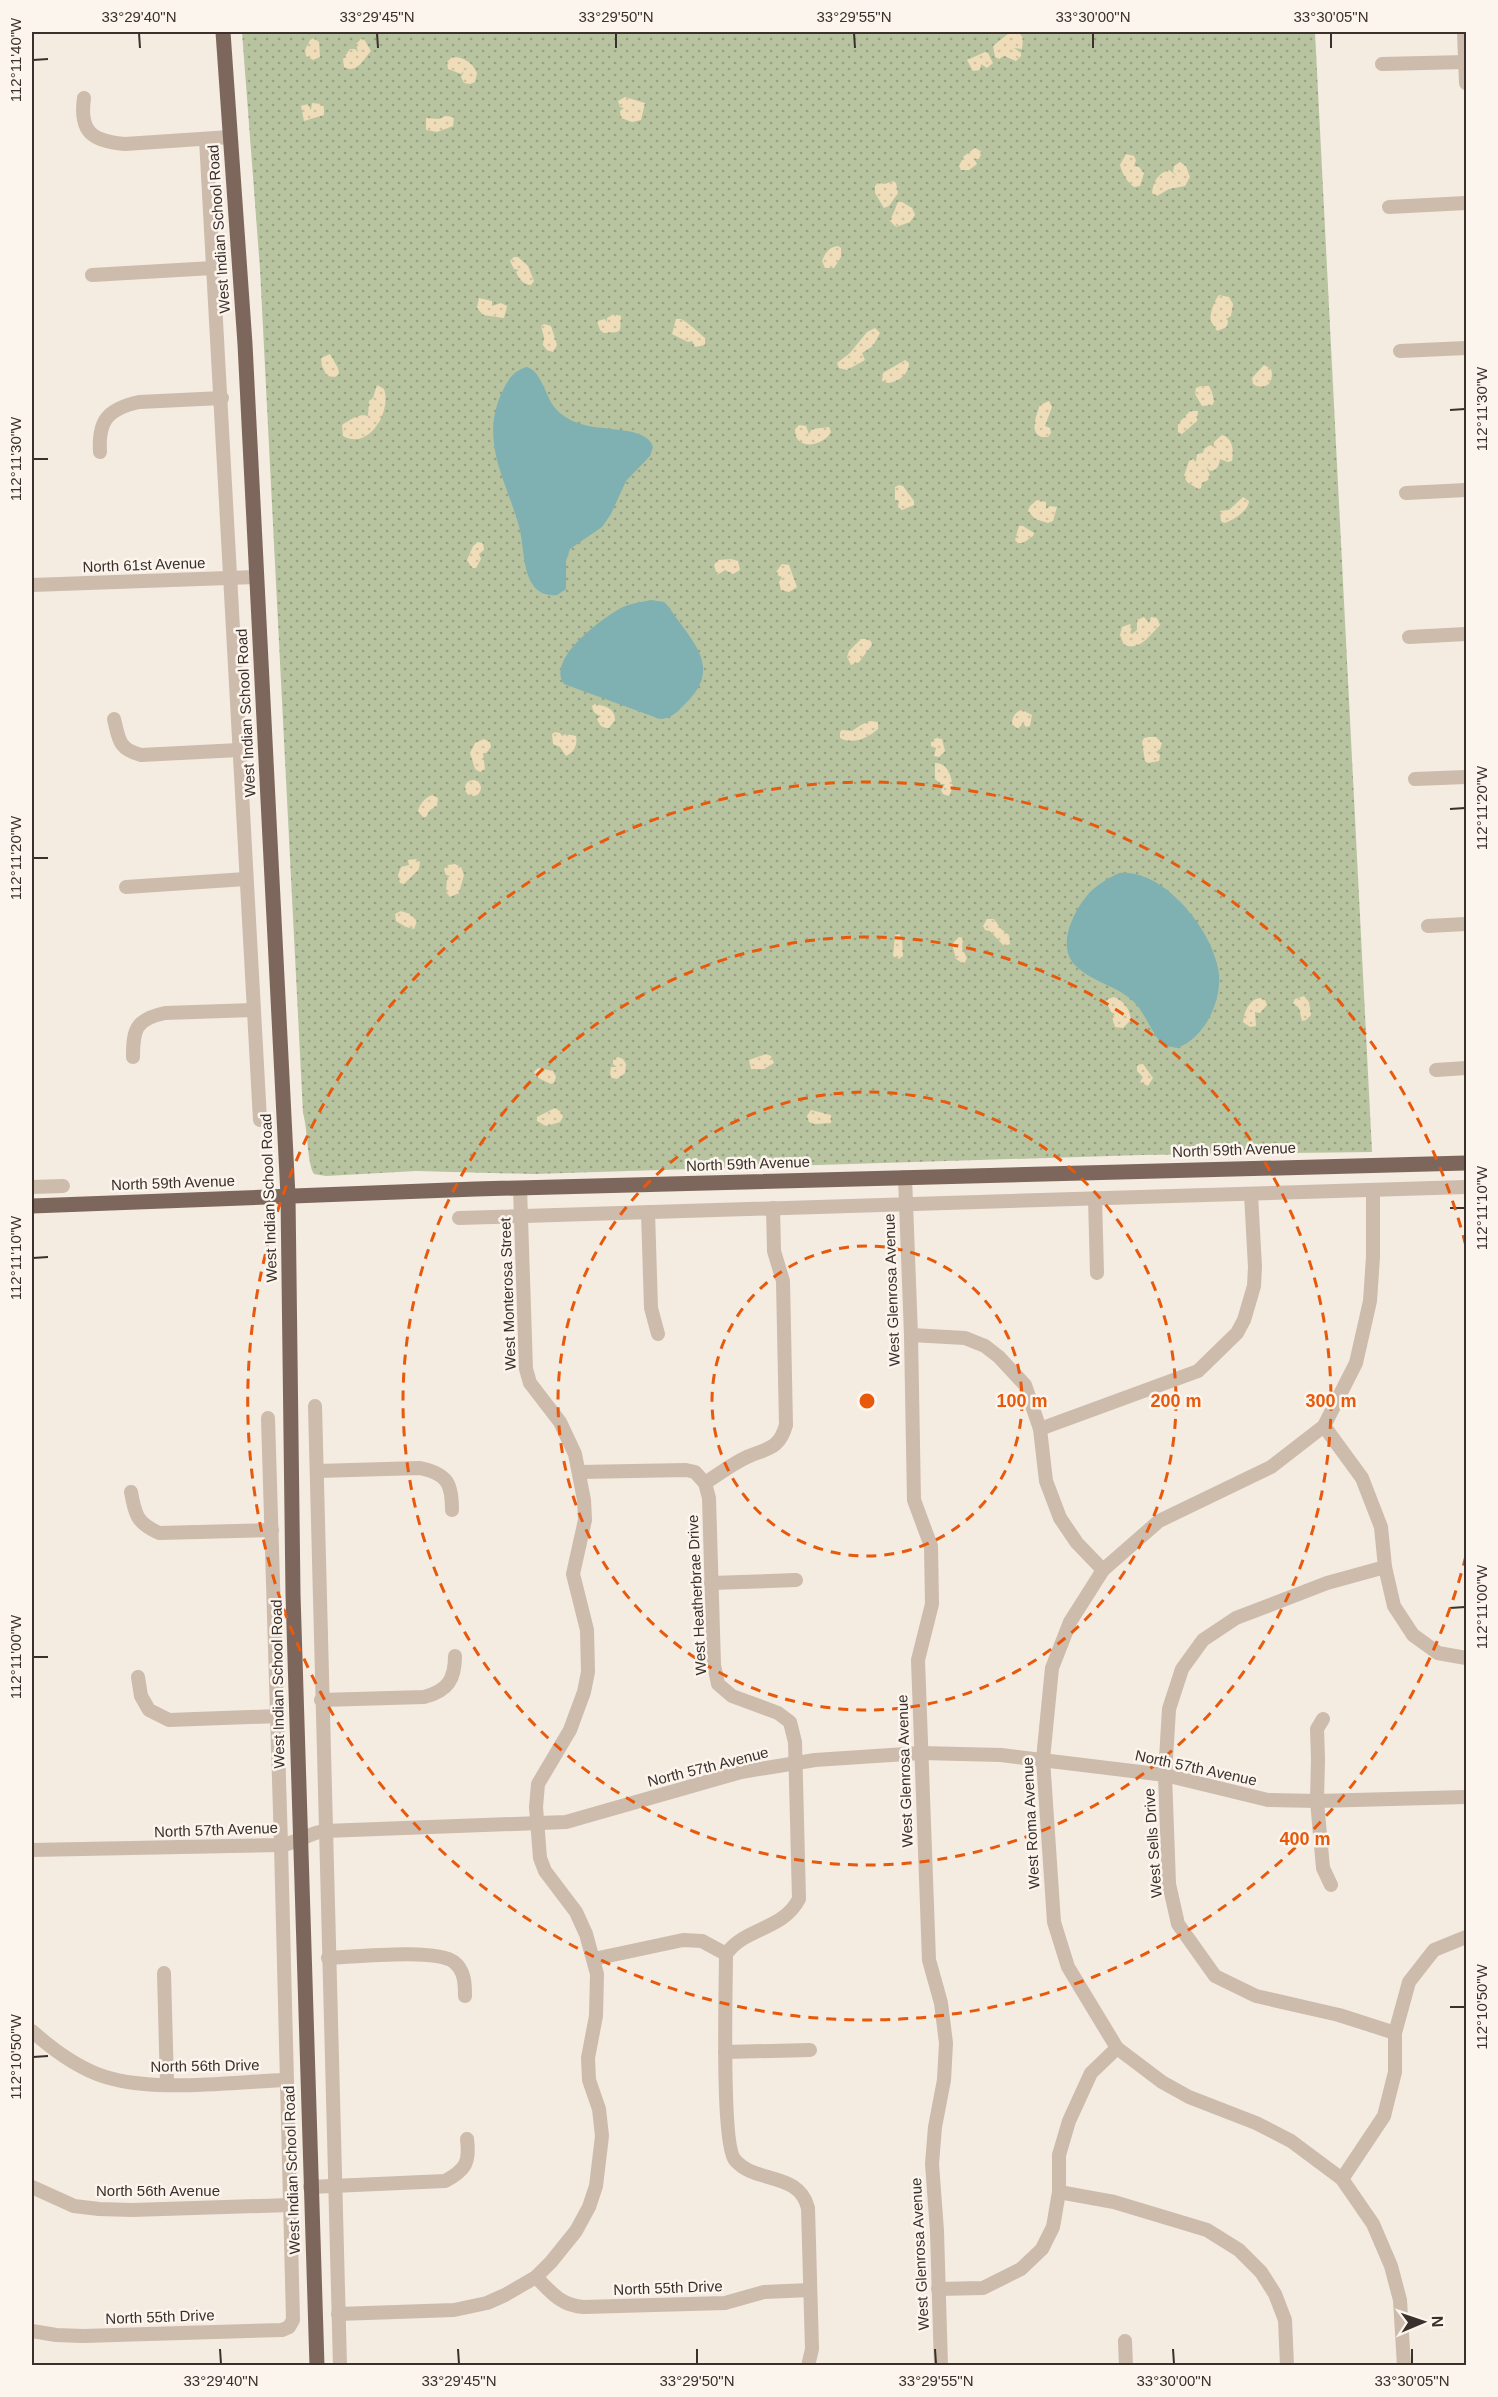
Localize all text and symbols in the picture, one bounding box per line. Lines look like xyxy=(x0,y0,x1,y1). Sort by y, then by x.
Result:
text: 33°29'40"N xyxy=(101,8,177,25)
text: 33°29'45"N xyxy=(339,8,415,25)
text: 33°29'50"N xyxy=(578,8,654,25)
text: 33°29'55"N xyxy=(816,8,892,25)
text: 33°30'00"N xyxy=(1055,8,1131,25)
text: 33°30'05"N xyxy=(1293,8,1369,25)
text: 112°11'40"W xyxy=(7,17,24,102)
street label: West Indian School Road xyxy=(204,144,233,314)
text: 112°11'30"W xyxy=(1473,366,1490,451)
text: 112°11'30"W xyxy=(7,416,24,501)
street label: North 61st Avenue xyxy=(82,554,206,575)
street label: West Indian School Road xyxy=(233,628,258,798)
text: 112°11'20"W xyxy=(1473,765,1490,850)
text: 112°11'20"W xyxy=(7,815,24,900)
street label: West Indian School Road xyxy=(257,1113,280,1283)
street label: North 59th Avenue xyxy=(1172,1139,1296,1160)
street label: North 59th Avenue xyxy=(686,1153,810,1174)
text: 112°11'10"W xyxy=(1473,1165,1490,1250)
street label: North 59th Avenue xyxy=(111,1172,235,1193)
street label: West Glenrosa Avenue xyxy=(880,1213,903,1367)
text: 112°11'10"W xyxy=(7,1215,24,1300)
street label: West Monterosa Street xyxy=(496,1216,519,1371)
centre of rings xyxy=(857,1391,877,1411)
text: 100 m xyxy=(996,1391,1048,1411)
text: 200 m xyxy=(1150,1391,1202,1411)
text: 300 m xyxy=(1305,1391,1357,1411)
street label: West Heatherbrae Drive xyxy=(684,1514,709,1676)
text: 112°11'00"W xyxy=(1473,1564,1490,1649)
street label: West Indian School Road xyxy=(268,1599,287,1769)
text: 112°11'00"W xyxy=(7,1614,24,1699)
street label: West Glenrosa Avenue xyxy=(893,1694,916,1848)
street label: North 57th Avenue xyxy=(646,1743,770,1790)
street label: North 57th Avenue xyxy=(1134,1746,1259,1789)
street label: West Roma Avenue xyxy=(1019,1757,1042,1889)
street label: West Sells Drive xyxy=(1140,1788,1165,1898)
street label: North 57th Avenue xyxy=(154,1819,278,1840)
text: 400 m xyxy=(1279,1829,1331,1849)
text: 112°10'50"W xyxy=(1473,1963,1490,2050)
text: 112°10'50"W xyxy=(7,2013,24,2100)
street label: North 56th Drive xyxy=(150,2056,260,2075)
street label: West Indian School Road xyxy=(280,2085,303,2255)
street label: West Glenrosa Avenue xyxy=(907,2177,932,2331)
street label: North 56th Avenue xyxy=(96,2182,220,2199)
street label: North 55th Drive xyxy=(613,2277,723,2298)
north arrow xyxy=(1393,2292,1453,2352)
street label: North 55th Drive xyxy=(105,2306,215,2327)
text: N xyxy=(1429,2315,1446,2328)
text: 33°29'40"N xyxy=(183,2372,259,2389)
text: 33°29'45"N xyxy=(421,2372,497,2389)
text: 33°29'50"N xyxy=(659,2372,735,2389)
text: 33°29'55"N xyxy=(898,2372,974,2389)
text: 33°30'00"N xyxy=(1136,2372,1212,2389)
text: 33°30'05"N xyxy=(1374,2372,1450,2389)

